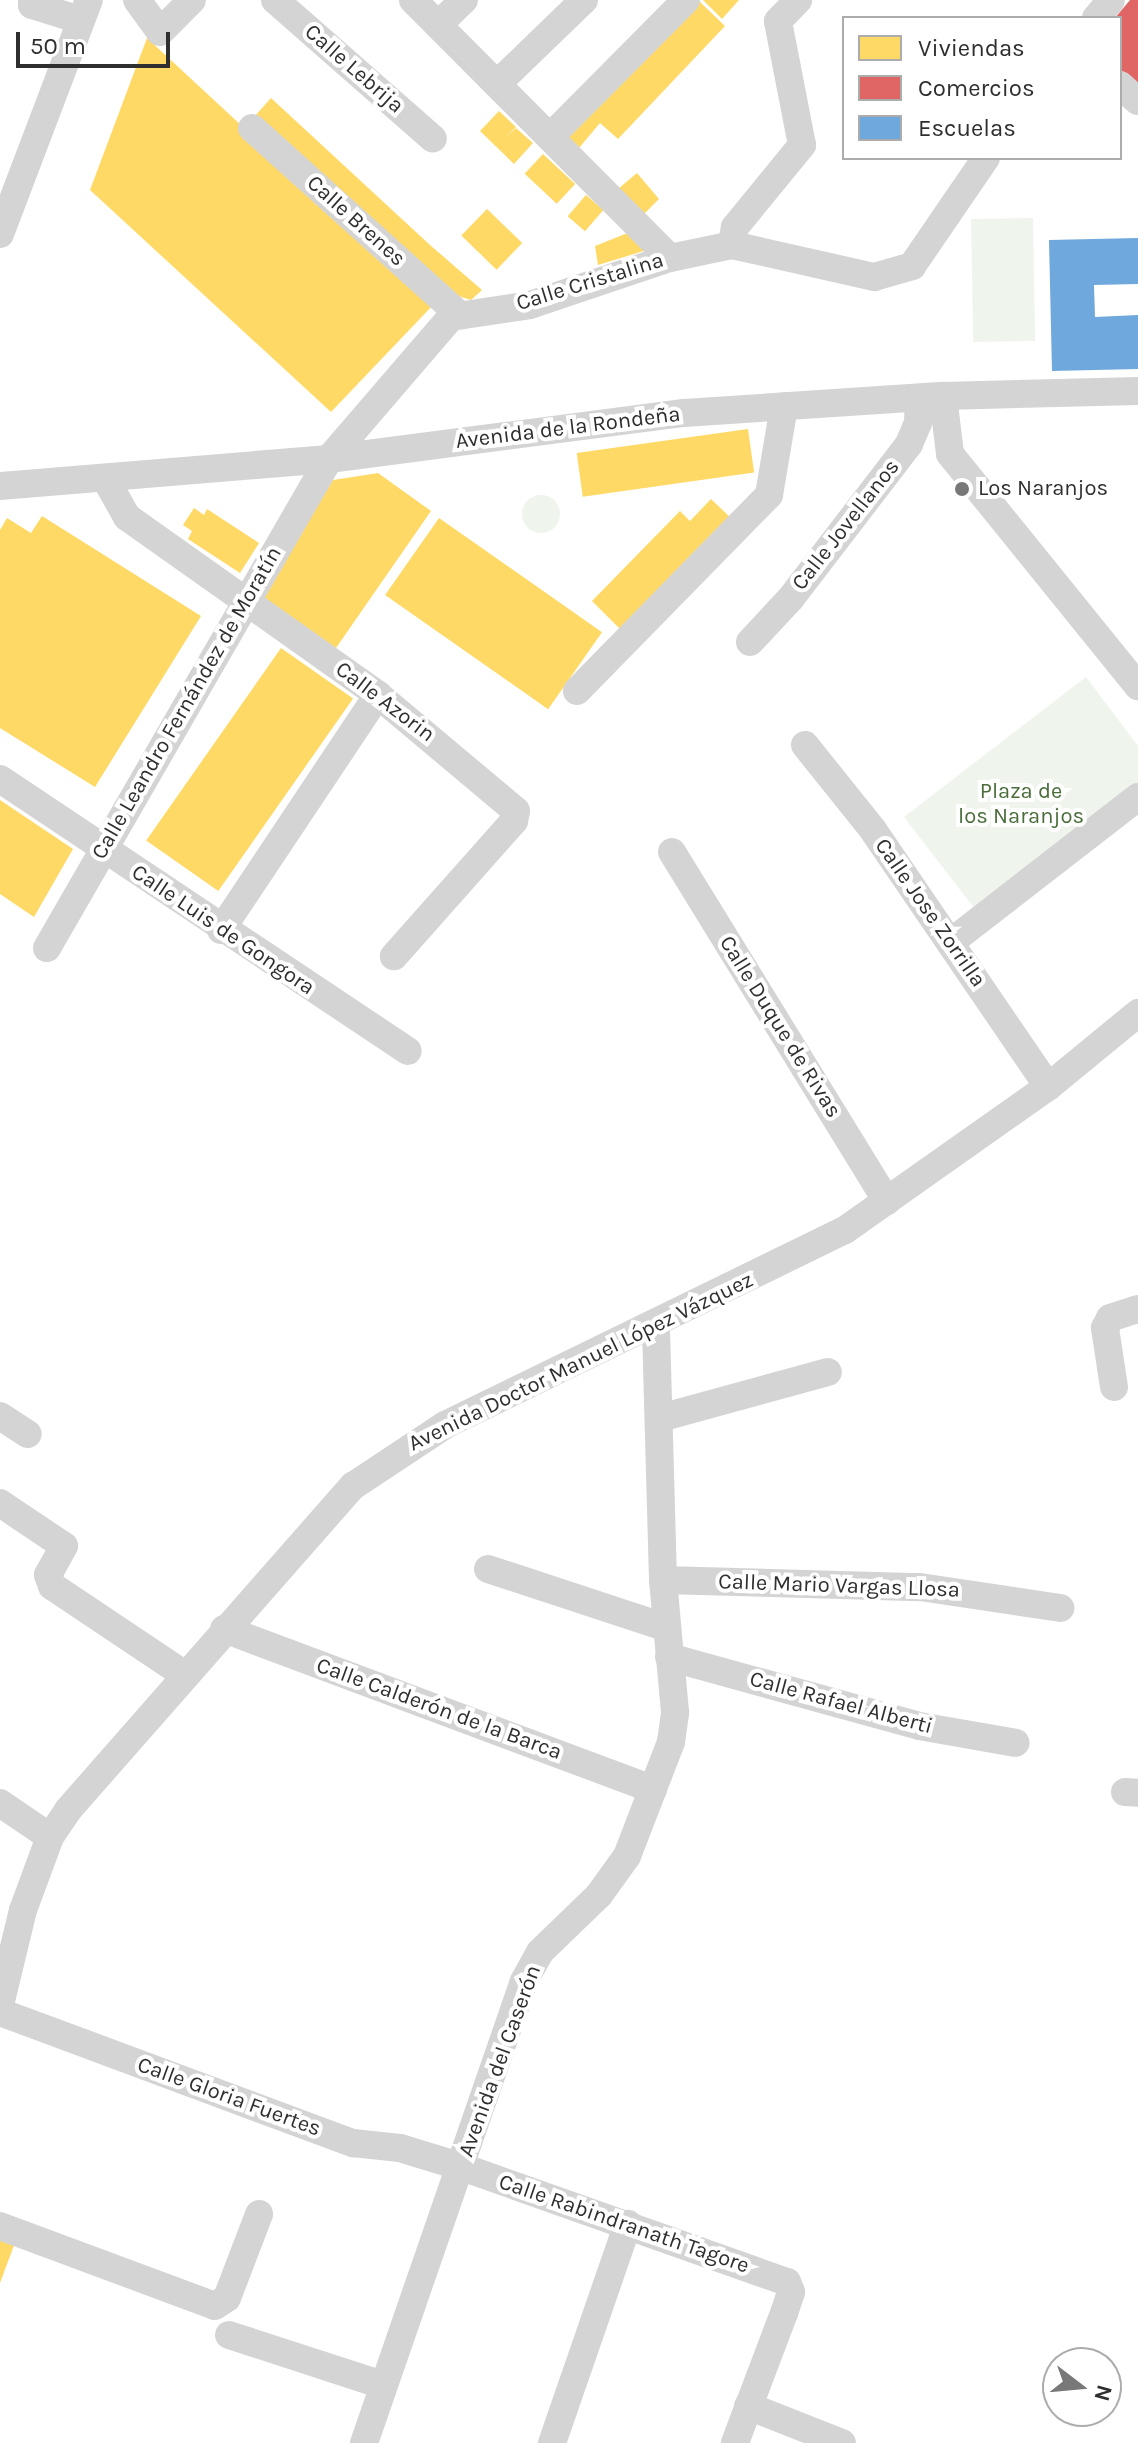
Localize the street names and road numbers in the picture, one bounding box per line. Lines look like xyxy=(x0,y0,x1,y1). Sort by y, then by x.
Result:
street label: Calle Lebrija xyxy=(299,19,409,119)
street label: Calle Brenes xyxy=(301,170,411,272)
street label: Calle Cristalina xyxy=(513,247,667,317)
street label: Avenida de la Rondeña xyxy=(454,401,682,455)
street label: Calle Jovellanos xyxy=(787,454,905,596)
street label: Calle Leandro Fernández de Moratín xyxy=(86,542,288,864)
street label: Calle Azorin xyxy=(330,656,440,748)
street label: Calle Jose Zorrilla xyxy=(869,834,991,992)
street label: Calle Luis de Gongora xyxy=(127,859,319,1001)
street label: Calle Duque de Rivas xyxy=(713,931,847,1123)
street label: Avenida Doctor Manuel López Vázquez xyxy=(404,1267,758,1457)
street label: Calle Mario Vargas Llosa xyxy=(718,1569,960,1603)
street label: Calle Calderón de la Barca xyxy=(313,1652,565,1766)
street label: Calle Rafael Alberti xyxy=(747,1666,935,1740)
street label: Avenida del Caserón xyxy=(453,1962,547,2160)
street label: Calle Gloria Fuertes xyxy=(134,2052,324,2142)
street label: Calle Rabindranath Tagore xyxy=(495,2169,753,2279)

